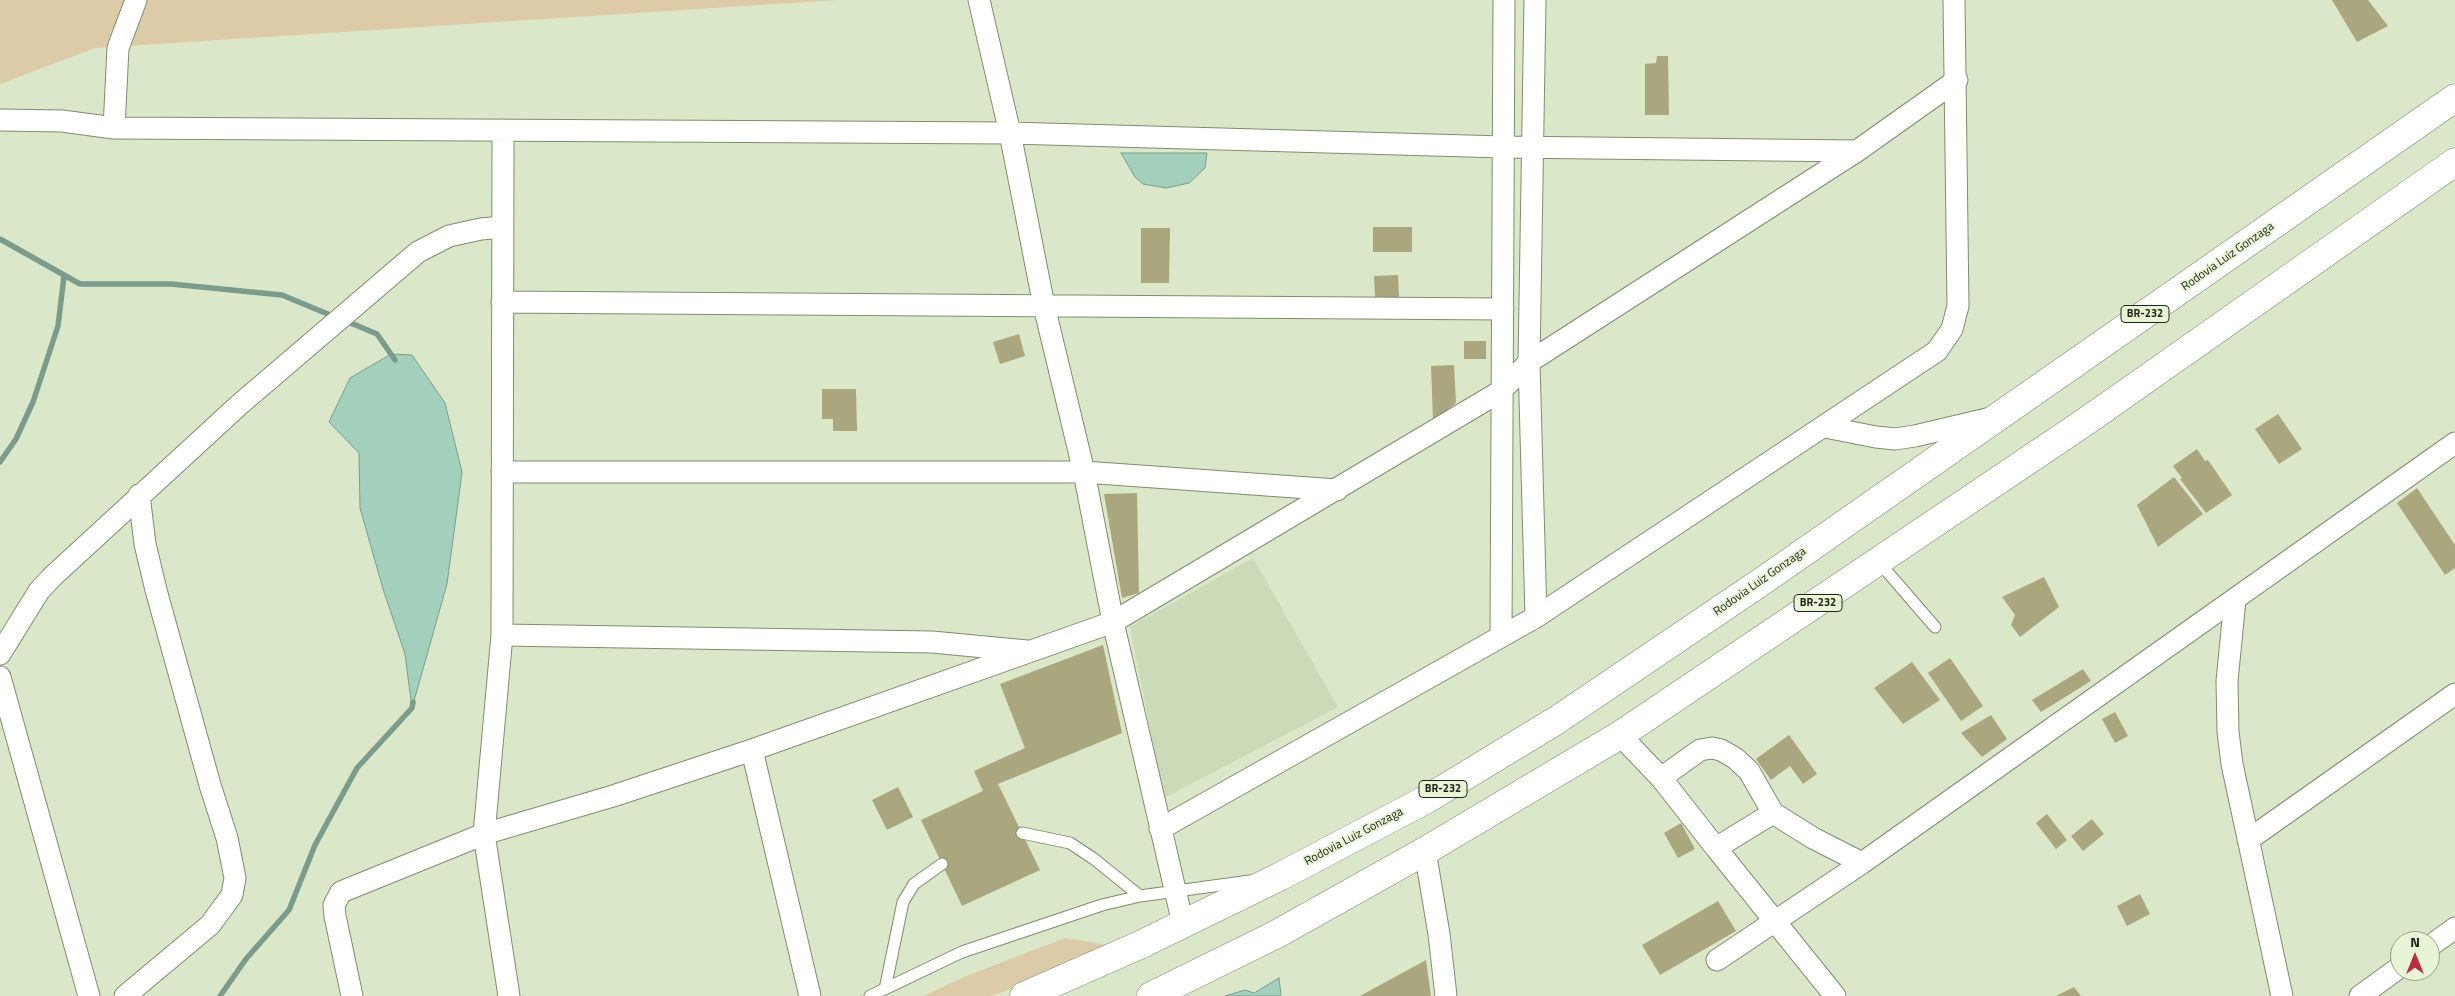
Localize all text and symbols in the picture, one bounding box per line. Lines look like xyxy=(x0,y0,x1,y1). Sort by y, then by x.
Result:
street label: Rodovia Luiz Gonzaga xyxy=(2179,220,2277,294)
road number: BR-232 xyxy=(2121,306,2169,322)
street label: Rodovia Luiz Gonzaga xyxy=(1711,545,1809,619)
road number: BR-232 xyxy=(1794,594,1842,612)
road number: BR-232 xyxy=(1419,781,1467,798)
street label: Rodovia Luiz Gonzaga xyxy=(1302,805,1406,869)
north arrow xyxy=(2390,931,2440,981)
text: N xyxy=(2410,931,2420,952)

